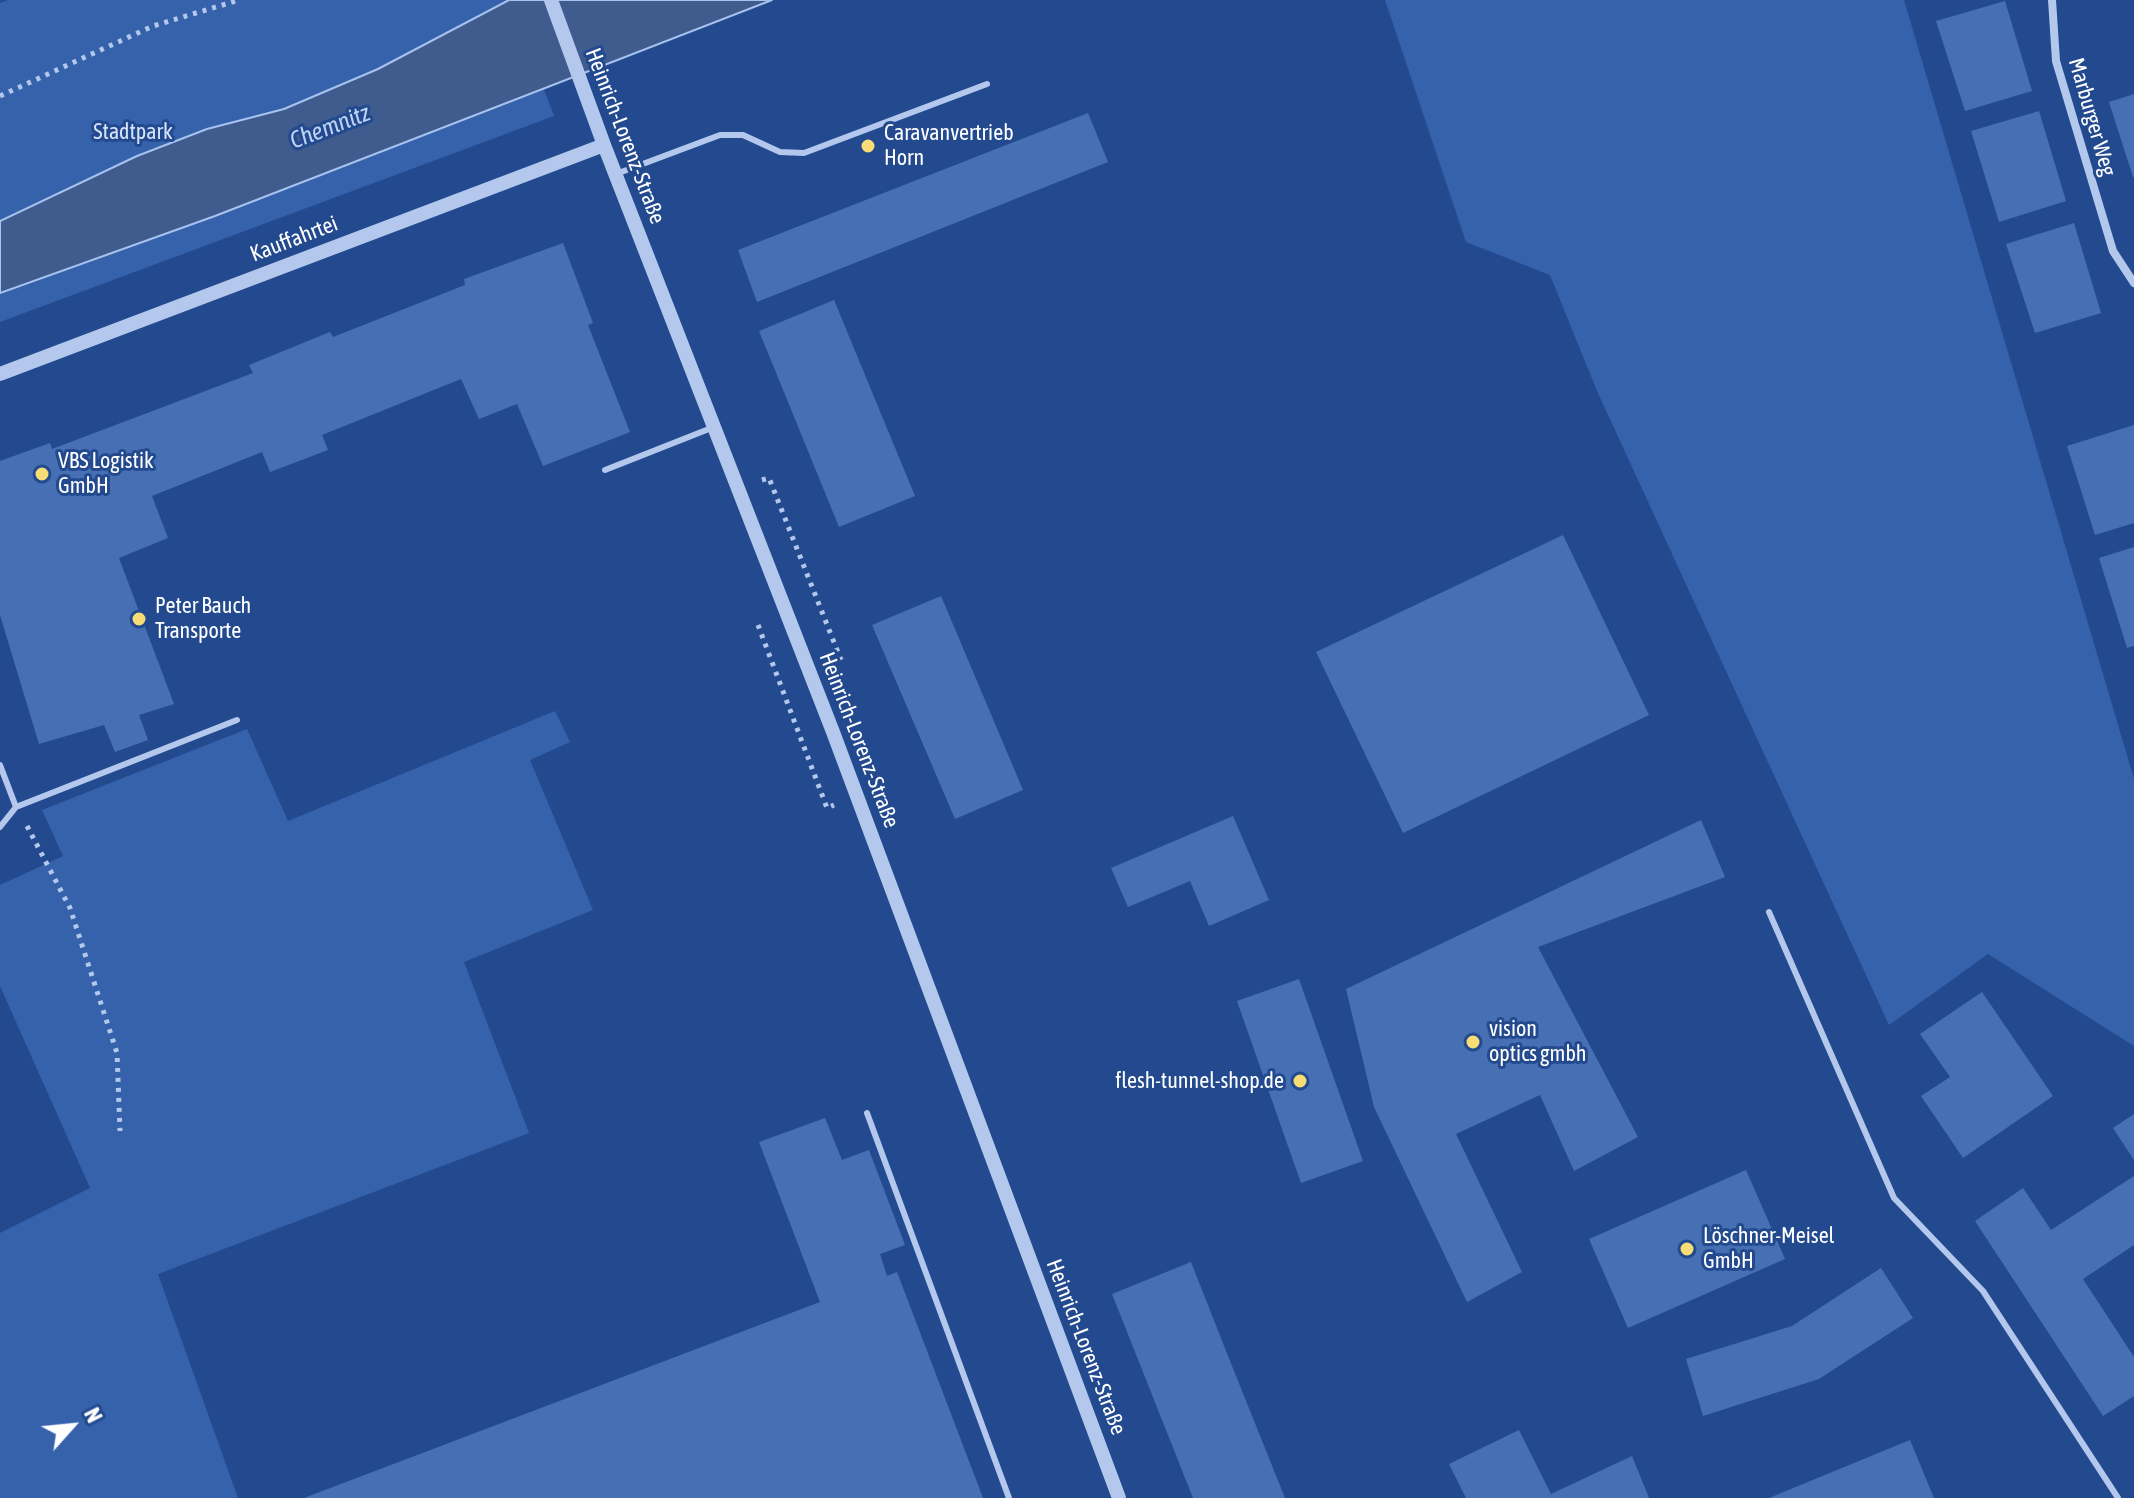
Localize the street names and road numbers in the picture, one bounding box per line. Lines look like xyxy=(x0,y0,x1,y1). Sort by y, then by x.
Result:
street label: Heinrich-Lorenz-Straße xyxy=(579,44,671,228)
street label: Marburger Weg xyxy=(2063,55,2121,179)
street label: Kauffahrtei xyxy=(247,210,341,268)
street label: Heinrich-Lorenz-Straße xyxy=(813,648,905,832)
street label: Heinrich-Lorenz-Straße xyxy=(1040,1255,1132,1439)

